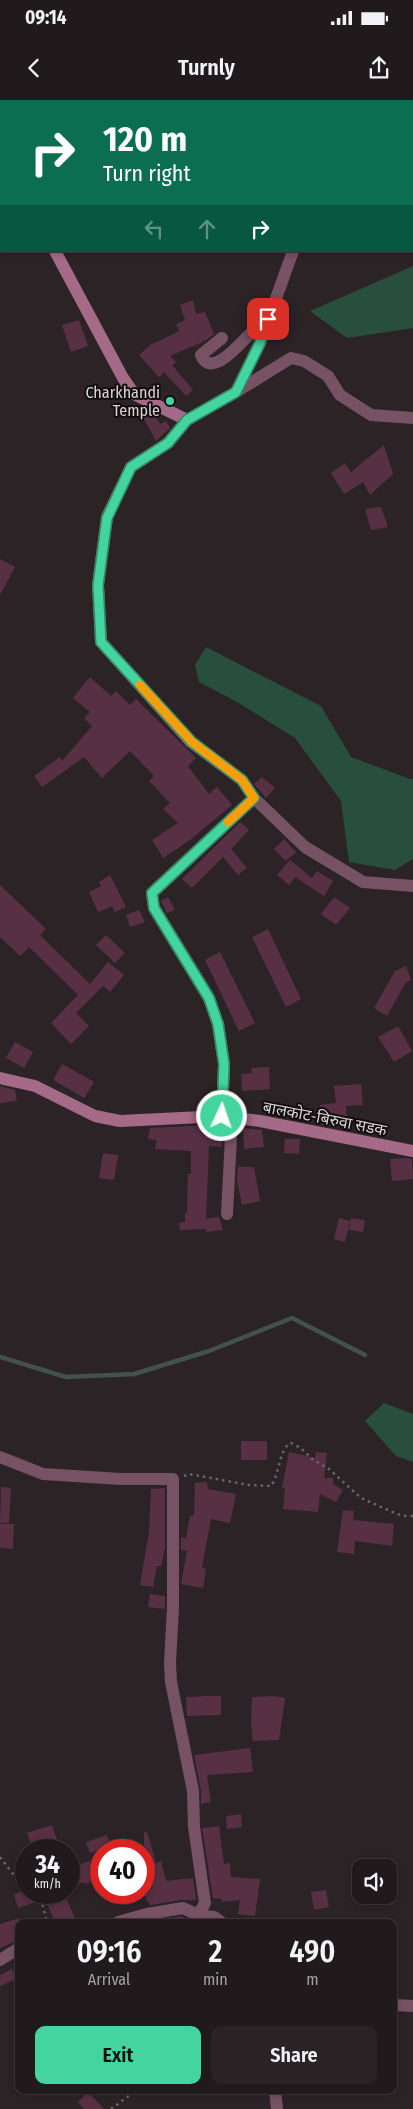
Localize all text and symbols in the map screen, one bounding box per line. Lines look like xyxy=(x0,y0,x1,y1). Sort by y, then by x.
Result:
text: 09:14 xyxy=(25,6,67,29)
icon: back xyxy=(20,54,48,82)
text: Turnly xyxy=(178,54,235,81)
icon: share xyxy=(365,54,393,82)
text: 120 m xyxy=(103,118,187,160)
icon: right xyxy=(20,120,85,185)
text: Turn right xyxy=(103,160,191,187)
icon: left xyxy=(140,215,168,243)
icon: ahead xyxy=(193,215,221,243)
icon: right xyxy=(246,215,274,243)
pin xyxy=(247,298,289,340)
icon: arrive xyxy=(254,305,282,333)
place label: Charkhandi Temple xyxy=(85,383,160,420)
marker: Charkhandi Temple xyxy=(164,395,176,407)
position arrow xyxy=(195,1089,247,1141)
street label: बालकोट-बिरुवा सडक xyxy=(261,1097,389,1140)
speed limit sign: 40 xyxy=(90,1839,155,1904)
text: 34 xyxy=(35,1850,60,1880)
map controls xyxy=(352,1859,397,1904)
button: sound xyxy=(352,1859,397,1904)
text: km/h xyxy=(34,1877,61,1891)
text: 09:16 xyxy=(77,1934,141,1970)
text: 2 xyxy=(208,1934,222,1970)
text: 490 xyxy=(289,1934,335,1970)
text: Arrival xyxy=(88,1970,130,1989)
text: min xyxy=(203,1970,228,1989)
text: m xyxy=(306,1970,319,1989)
button: Exit xyxy=(35,2026,201,2084)
button: Share xyxy=(211,2026,377,2084)

